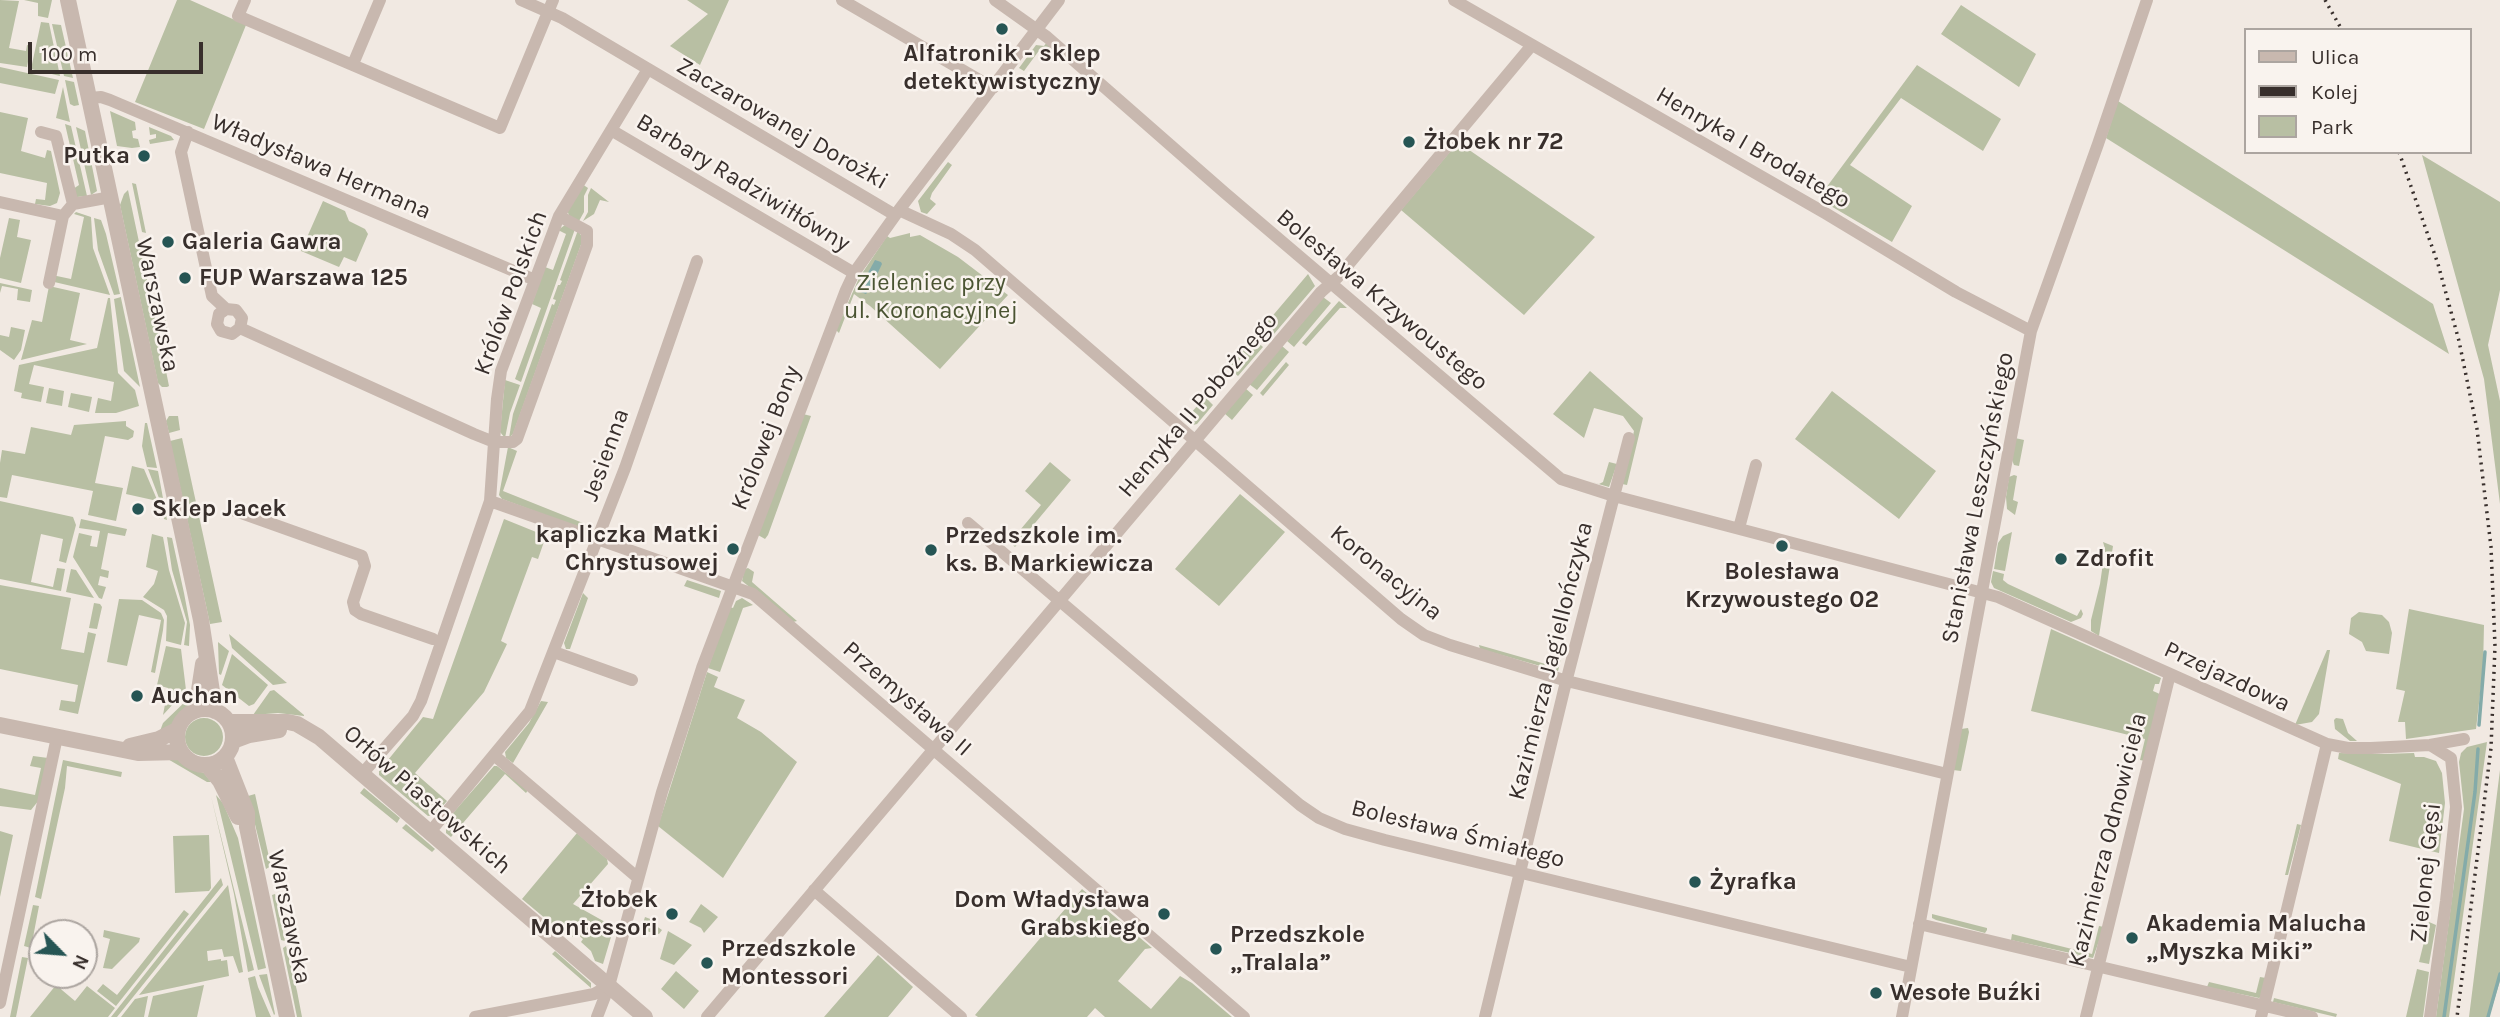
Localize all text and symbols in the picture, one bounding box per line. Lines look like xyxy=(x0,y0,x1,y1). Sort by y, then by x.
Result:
marker: Alfatronik - sklep detektywistyczny xyxy=(994,21,1010,37)
scale bar xyxy=(32,28,206,72)
legend xyxy=(2244,28,2472,154)
place label: Alfatronik - sklep detektywistyczny xyxy=(903,40,1101,96)
text: 100 m xyxy=(41,42,98,66)
text: Ulica xyxy=(2311,45,2359,69)
street label: Zaczarowanej Dorożki xyxy=(671,52,893,196)
text: Kolej xyxy=(2311,80,2358,104)
street label: Henryka I Brodatego xyxy=(1651,81,1855,215)
street label: Władysława Hermana xyxy=(207,108,435,226)
street label: Barbary Radziwiłłówny xyxy=(631,108,855,258)
text: Park xyxy=(2311,115,2354,139)
place label: Żłobek nr 72 xyxy=(1423,128,1564,156)
marker: Żłobek nr 72 xyxy=(1401,134,1417,150)
place label: Putka xyxy=(63,142,130,170)
marker: Putka xyxy=(136,148,152,164)
street label: Bolesława Krzywoustego xyxy=(1270,203,1494,397)
street label: Królów Polskich xyxy=(468,207,554,379)
place label: Galeria Gawra xyxy=(182,228,342,256)
marker: Galeria Gawra xyxy=(160,234,176,250)
street label: Warszawska xyxy=(129,235,185,375)
place label: FUP Warszawa 125 xyxy=(199,264,408,292)
park label: Zieleniec przy ul. Koronacyjnej xyxy=(844,269,1018,325)
marker: FUP Warszawa 125 xyxy=(177,270,193,286)
street label: Henryka II Pobożnego xyxy=(1112,307,1284,503)
street label: Stanisława Leszczyńskiego xyxy=(1936,350,2020,646)
street label: Królowej Bony xyxy=(725,361,807,515)
street label: Jesienna xyxy=(576,405,636,505)
place label: Sklep Jacek xyxy=(152,495,287,523)
marker: Sklep Jacek xyxy=(130,501,146,517)
street label: Koronacyjna xyxy=(1324,519,1448,627)
street label: Kazimierza Jagiellończyka xyxy=(1502,519,1600,803)
place label: kapliczka Matki Chrystusowej xyxy=(535,521,719,577)
place label: Przedszkole im. ks. B. Markiewicza xyxy=(945,522,1154,578)
marker: Bolesława Krzywoustego 02 xyxy=(1774,538,1790,554)
marker: kapliczka Matki Chrystusowej xyxy=(725,541,741,557)
marker: Przedszkole im. ks. B. Markiewicza xyxy=(923,542,939,558)
place label: Zdrofit xyxy=(2075,545,2154,573)
marker: Zdrofit xyxy=(2053,551,2069,567)
place label: Bolesława Krzywoustego 02 xyxy=(1685,558,1879,614)
street label: Przemysława II xyxy=(837,635,977,763)
street label: Przejazdowa xyxy=(2159,635,2295,719)
place label: Auchan xyxy=(151,682,238,710)
marker: Auchan xyxy=(129,688,145,704)
street label: Kazimierza Odnowiciela xyxy=(2062,710,2154,970)
street label: Orłów Piastowskich xyxy=(337,719,517,881)
street label: Bolesława Śmiałego xyxy=(1348,794,1568,874)
street label: Zielonej Gęsi xyxy=(2404,801,2448,945)
street label: Warszawska xyxy=(261,847,317,987)
place label: Żyrafka xyxy=(1709,868,1797,896)
marker: Żyrafka xyxy=(1687,874,1703,890)
place label: Żłobek Montessori xyxy=(530,886,658,942)
place label: Dom Władysława Grabskiego xyxy=(954,886,1150,942)
marker: Żłobek Montessori xyxy=(664,906,680,922)
marker: Dom Władysława Grabskiego xyxy=(1156,906,1172,922)
place label: Akademia Malucha „Myszka Miki” xyxy=(2146,910,2367,966)
north arrow xyxy=(28,919,98,989)
place label: Przedszkole „Tralala” xyxy=(1230,921,1365,977)
marker: Akademia Malucha „Myszka Miki” xyxy=(2124,930,2140,946)
place label: Przedszkole Montessori xyxy=(721,935,856,991)
marker: Przedszkole „Tralala” xyxy=(1208,941,1224,957)
text: N xyxy=(67,951,93,973)
marker: Przedszkole Montessori xyxy=(699,955,715,971)
place label: Wesołe Buźki xyxy=(1890,979,2041,1007)
marker: Wesołe Buźki xyxy=(1868,985,1884,1001)

